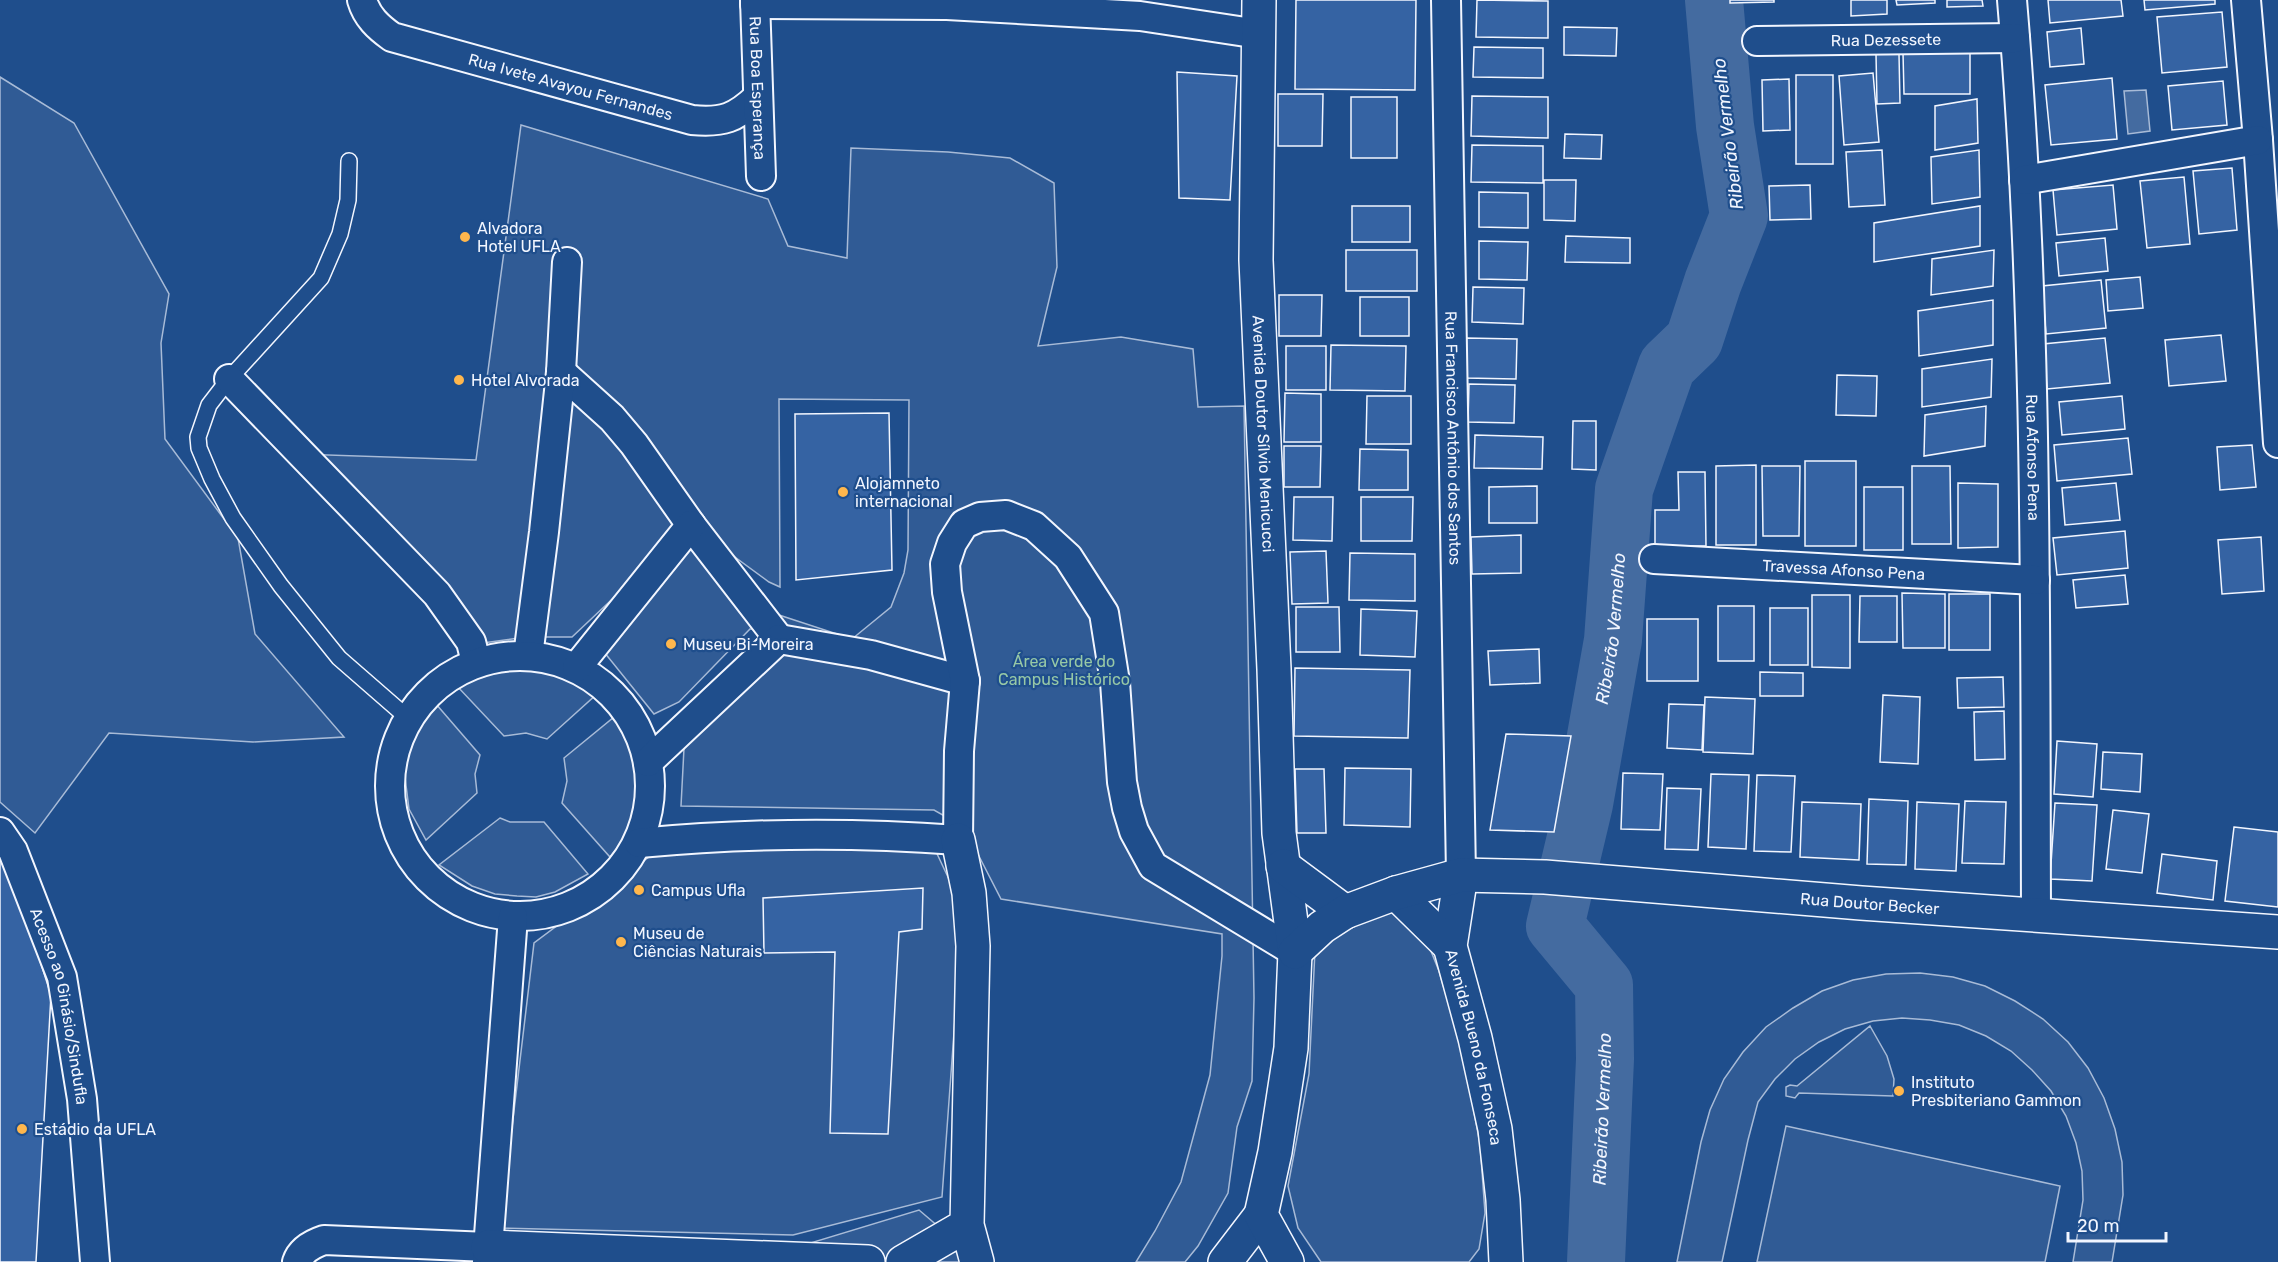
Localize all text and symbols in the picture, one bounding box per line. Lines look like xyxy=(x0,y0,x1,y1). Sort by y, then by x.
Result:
street label: Rua Boa Esperança xyxy=(746,16,770,160)
street label: Rua Dezessete xyxy=(1831,29,1941,50)
street label: Rua Ivete Avayou Fernandes xyxy=(466,49,675,124)
water label: Ribeirão Vermelho xyxy=(1708,57,1748,211)
place label: Alvadora Hotel UFLA xyxy=(477,219,561,256)
marker: Alvadora Hotel UFLA xyxy=(458,230,472,244)
street label: Rua Francisco Antônio dos Santos xyxy=(1442,311,1465,565)
street label: Avenida Doutor Sílvio Menicucci xyxy=(1249,315,1278,553)
place label: Hotel Alvorada xyxy=(471,371,580,390)
marker: Hotel Alvorada xyxy=(452,373,466,387)
street label: Rua Afonso Pena xyxy=(2023,394,2044,521)
place label: Alojamneto internacional xyxy=(855,474,953,511)
marker: Alojamneto internacional xyxy=(836,485,850,499)
water label: Ribeirão Vermelho xyxy=(1591,552,1630,706)
street label: Travessa Afonso Pena xyxy=(1762,555,1926,583)
place label: Museu Bi-Moreira xyxy=(683,635,814,654)
marker: Museu Bi-Moreira xyxy=(664,637,678,651)
park label: Área verde do Campus Histórico xyxy=(998,652,1130,689)
place label: Campus Ufla xyxy=(651,881,746,900)
marker: Campus Ufla xyxy=(632,883,646,897)
street label: Rua Doutor Becker xyxy=(1800,889,1940,918)
street label: Acesso ao Ginásio/Sindufla xyxy=(26,905,92,1105)
place label: Museu de Ciências Naturais xyxy=(633,924,762,961)
marker: Museu de Ciências Naturais xyxy=(614,935,628,949)
street label: Avenida Bueno da Fonseca xyxy=(1442,947,1506,1146)
water label: Ribeirão Vermelho xyxy=(1588,1033,1616,1186)
place label: Instituto Presbiteriano Gammon xyxy=(1911,1073,2082,1110)
marker: Instituto Presbiteriano Gammon xyxy=(1892,1084,1906,1098)
place label: Estádio da UFLA xyxy=(34,1120,156,1139)
marker: Estádio da UFLA xyxy=(15,1122,29,1136)
scale bar xyxy=(2068,1205,2166,1243)
text: 20 m xyxy=(2077,1215,2119,1237)

